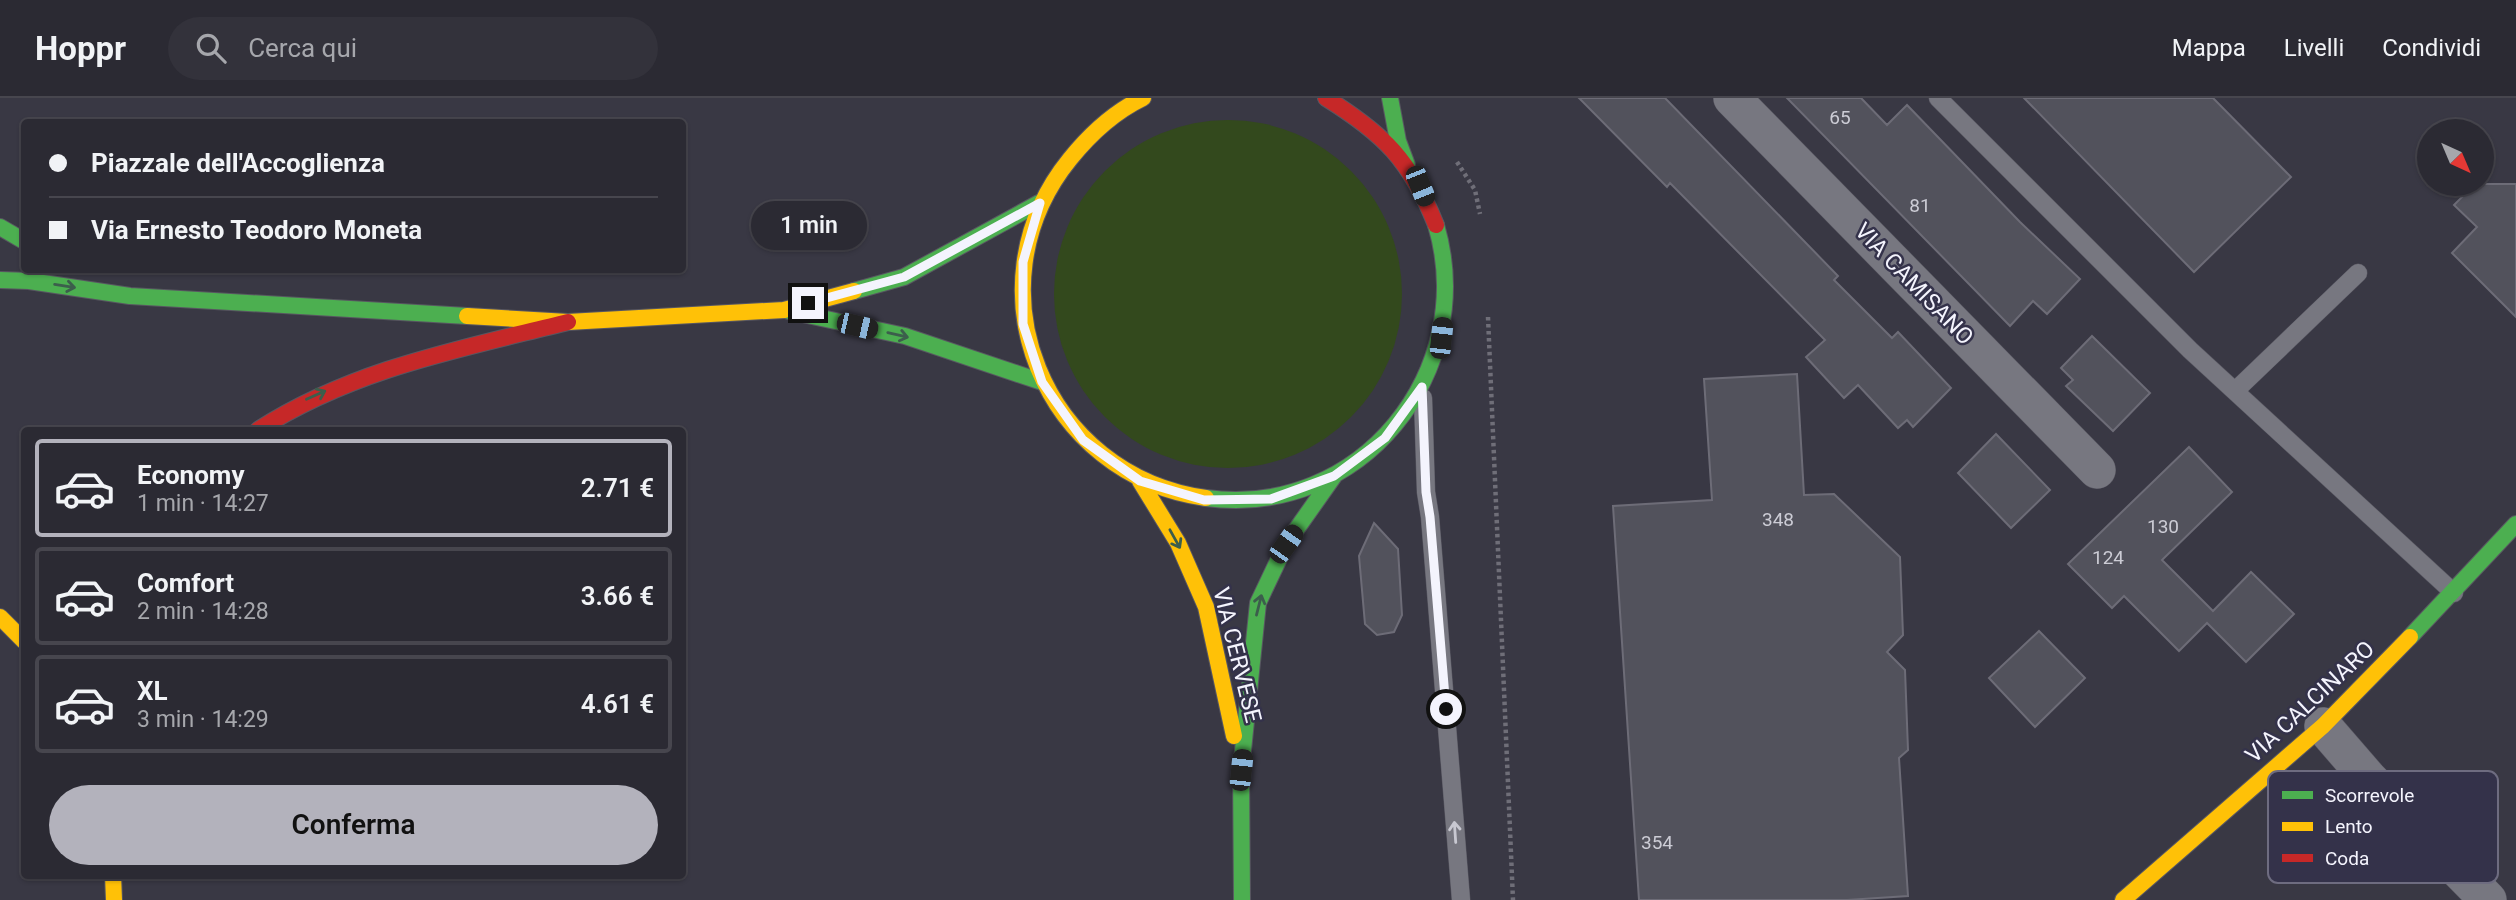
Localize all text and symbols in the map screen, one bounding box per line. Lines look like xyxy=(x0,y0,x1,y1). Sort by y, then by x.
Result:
search box xyxy=(168,17,658,80)
text: Hoppr xyxy=(35,29,126,68)
icon: search xyxy=(192,29,230,67)
text: Cerca qui xyxy=(248,33,357,63)
text: Mappa xyxy=(2172,34,2246,62)
text: Livelli xyxy=(2284,34,2344,62)
text: Condividi xyxy=(2382,34,2481,62)
house number: 65 xyxy=(1829,106,1851,129)
north arrow xyxy=(2417,119,2494,196)
map controls xyxy=(2417,119,2494,196)
text: Piazzale dell'Accoglienza xyxy=(91,148,385,178)
car xyxy=(1403,163,1438,209)
house number: 81 xyxy=(1909,194,1931,217)
callout: 1 min xyxy=(750,202,866,250)
text: 1 min xyxy=(780,212,838,239)
text: Via Ernesto Teodoro Moneta xyxy=(91,215,422,245)
street label: VIA CAMISANO xyxy=(1849,217,1979,351)
one-way arrow xyxy=(53,280,76,293)
route end xyxy=(792,287,824,319)
car xyxy=(835,311,880,341)
car xyxy=(1429,316,1454,360)
one-way arrow xyxy=(886,329,909,342)
one-way arrow xyxy=(305,388,326,401)
icon: car xyxy=(53,457,116,520)
text: Economy xyxy=(137,460,244,490)
text: 2.71 € xyxy=(581,473,654,503)
text: 1 min · 14:27 xyxy=(137,490,269,517)
house number: 348 xyxy=(1762,508,1794,531)
house number: 130 xyxy=(2147,515,2179,538)
car xyxy=(1266,521,1307,567)
one-way arrow xyxy=(1168,529,1182,549)
house number: 124 xyxy=(2092,546,2124,569)
icon: car xyxy=(53,565,116,628)
text: Comfort xyxy=(137,568,234,598)
text: 3.66 € xyxy=(581,581,654,611)
street label: VIA CERVESE xyxy=(1207,585,1267,725)
one-way arrow xyxy=(1253,594,1267,617)
text: 2 min · 14:28 xyxy=(137,598,269,625)
street label: VIA CALCINARO xyxy=(2240,635,2380,769)
icon: car xyxy=(53,673,116,736)
text: XL xyxy=(137,676,168,706)
text: 4.61 € xyxy=(581,689,654,719)
route start xyxy=(1430,693,1462,725)
text: 3 min · 14:29 xyxy=(137,706,269,733)
car xyxy=(1229,748,1254,792)
legend xyxy=(2268,771,2498,883)
text: Scorrevole xyxy=(2325,784,2414,807)
button: Conferma xyxy=(49,785,658,865)
text: Lento xyxy=(2325,815,2373,838)
one-way arrow xyxy=(1448,821,1461,844)
house number: 354 xyxy=(1641,831,1673,854)
text: Coda xyxy=(2325,847,2369,870)

